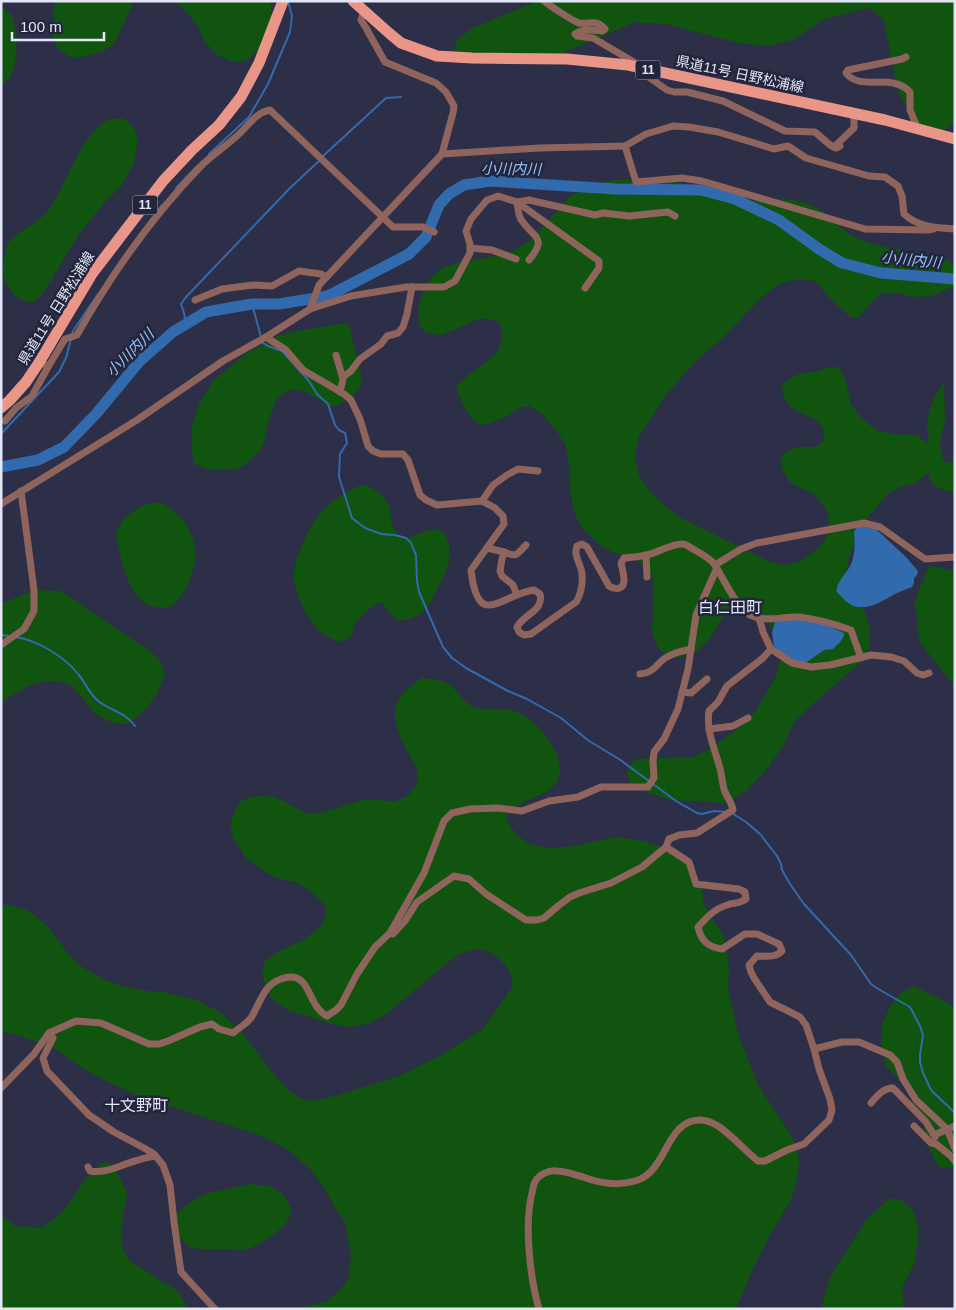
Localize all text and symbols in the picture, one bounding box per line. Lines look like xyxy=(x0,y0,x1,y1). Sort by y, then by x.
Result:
scale bar xyxy=(12,10,105,42)
text: 100 m xyxy=(20,18,62,35)
street label: 県道11号 日野松浦線 xyxy=(675,53,805,95)
road number: 11 xyxy=(636,60,660,80)
water label: 小川内川 xyxy=(481,159,543,178)
road number: 11 xyxy=(132,196,158,214)
street label: 県道11号 日野松浦線 xyxy=(15,248,97,368)
water label: 小川内川 xyxy=(880,248,944,271)
water label: 小川内川 xyxy=(102,324,158,380)
district label: 白仁田町 xyxy=(698,599,762,616)
district label: 十文野町 xyxy=(104,1097,168,1114)

